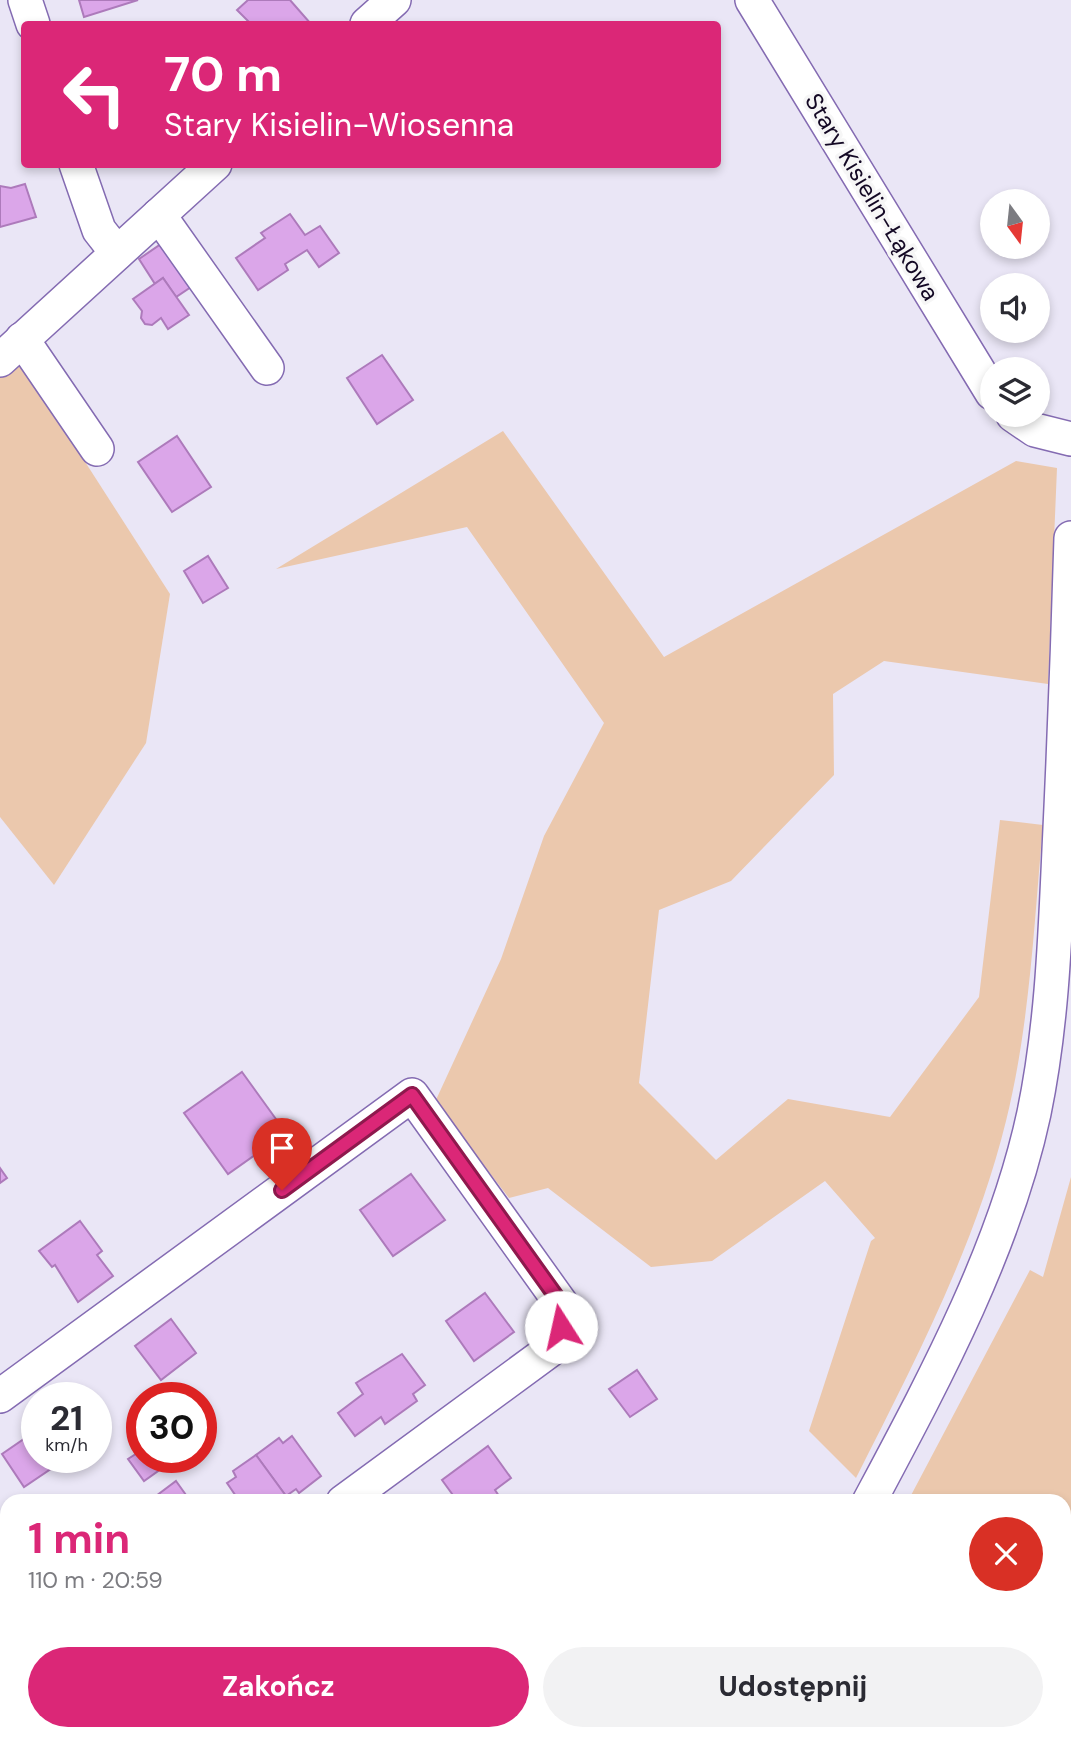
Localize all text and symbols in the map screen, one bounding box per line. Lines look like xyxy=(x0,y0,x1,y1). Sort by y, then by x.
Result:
text: 70 m xyxy=(164,42,282,106)
icon: left xyxy=(49,49,140,140)
street label: Stary Kisielin-Łąkowa xyxy=(798,87,947,306)
text: Stary Kisielin-Wiosenna xyxy=(164,104,514,146)
north arrow xyxy=(980,189,1050,259)
map controls xyxy=(980,189,1050,427)
button: sound xyxy=(980,273,1050,343)
button: layers xyxy=(980,357,1050,427)
pin xyxy=(252,1118,312,1190)
icon: arrive xyxy=(263,1129,301,1167)
position arrow xyxy=(524,1290,598,1364)
speed limit sign: 30 xyxy=(126,1382,217,1473)
text: 21 xyxy=(50,1395,83,1441)
text: km/h xyxy=(45,1433,88,1457)
text: 1 min xyxy=(28,1511,130,1566)
button: close xyxy=(969,1517,1043,1591)
text: 110 m · 20:59 xyxy=(28,1565,163,1595)
button: Zakończ xyxy=(28,1647,529,1727)
button: Udostępnij xyxy=(543,1647,1043,1727)

